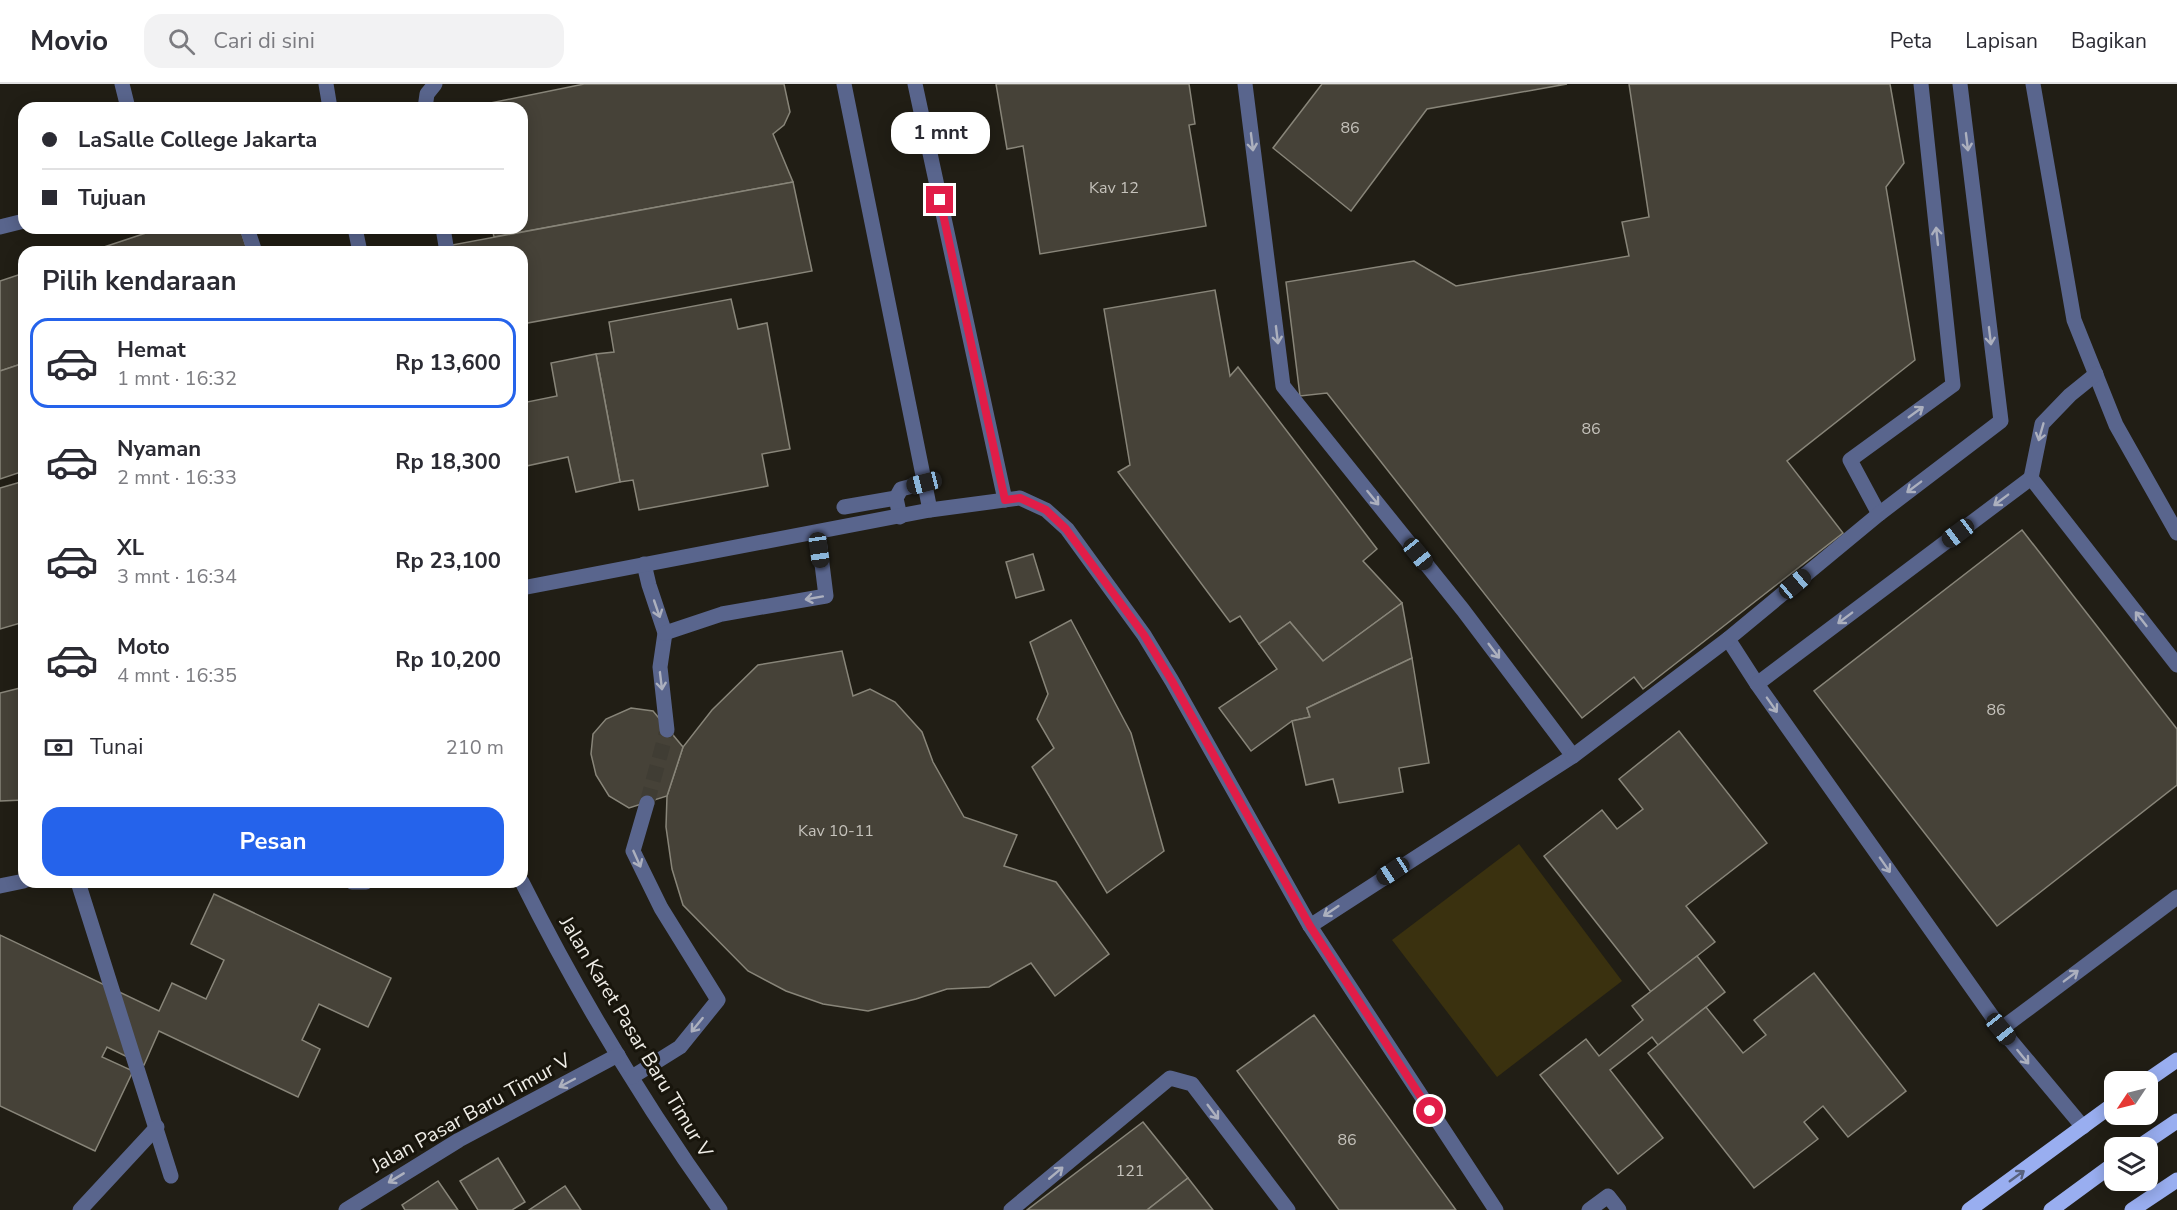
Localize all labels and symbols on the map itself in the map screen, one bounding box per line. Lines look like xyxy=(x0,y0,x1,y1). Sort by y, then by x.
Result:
callout: 1 mnt xyxy=(890,113,990,155)
house number: 86 xyxy=(1340,117,1360,139)
one-way arrow xyxy=(1247,132,1258,151)
one-way arrow xyxy=(1962,132,1973,152)
house number: Kav 12 xyxy=(1089,177,1139,199)
route end xyxy=(926,186,953,213)
one-way arrow xyxy=(1931,227,1942,247)
one-way arrow xyxy=(1271,325,1282,345)
one-way arrow xyxy=(1985,325,1996,345)
one-way arrow xyxy=(1908,406,1924,418)
house number: 86 xyxy=(1581,418,1601,440)
one-way arrow xyxy=(2035,422,2047,441)
car xyxy=(904,470,944,496)
one-way arrow xyxy=(1906,481,1922,494)
one-way arrow xyxy=(1367,490,1380,506)
one-way arrow xyxy=(1993,494,2009,507)
car xyxy=(1938,515,1978,551)
car xyxy=(808,531,830,569)
car xyxy=(1400,534,1436,574)
car xyxy=(1775,566,1815,602)
one-way arrow xyxy=(805,593,824,604)
one-way arrow xyxy=(652,599,663,618)
one-way arrow xyxy=(1838,611,1854,624)
one-way arrow xyxy=(2134,611,2147,627)
one-way arrow xyxy=(1488,643,1501,659)
one-way arrow xyxy=(656,671,667,690)
one-way arrow xyxy=(1766,697,1778,713)
house number: 86 xyxy=(1986,699,2006,721)
house number: Kav 10-11 xyxy=(798,820,874,842)
one-way arrow xyxy=(632,849,643,867)
car xyxy=(1373,854,1413,888)
one-way arrow xyxy=(1879,856,1891,872)
one-way arrow xyxy=(1324,905,1340,917)
street label: Jalan Karet Pasar Baru Timur V xyxy=(553,910,719,1163)
one-way arrow xyxy=(2063,970,2079,982)
car xyxy=(1983,1009,2019,1049)
one-way arrow xyxy=(691,1017,704,1033)
street label: Jalan Pasar Baru Timur V xyxy=(366,1047,576,1180)
one-way arrow xyxy=(2016,1049,2030,1064)
north arrow xyxy=(2104,1071,2158,1125)
one-way arrow xyxy=(558,1078,576,1089)
route start xyxy=(1416,1097,1443,1124)
one-way arrow xyxy=(1207,1104,1220,1120)
house number: 86 xyxy=(1337,1129,1357,1151)
house number: 121 xyxy=(1116,1160,1144,1182)
one-way arrow xyxy=(1048,1166,1064,1179)
one-way arrow xyxy=(2008,1170,2024,1182)
one-way arrow xyxy=(388,1172,405,1184)

